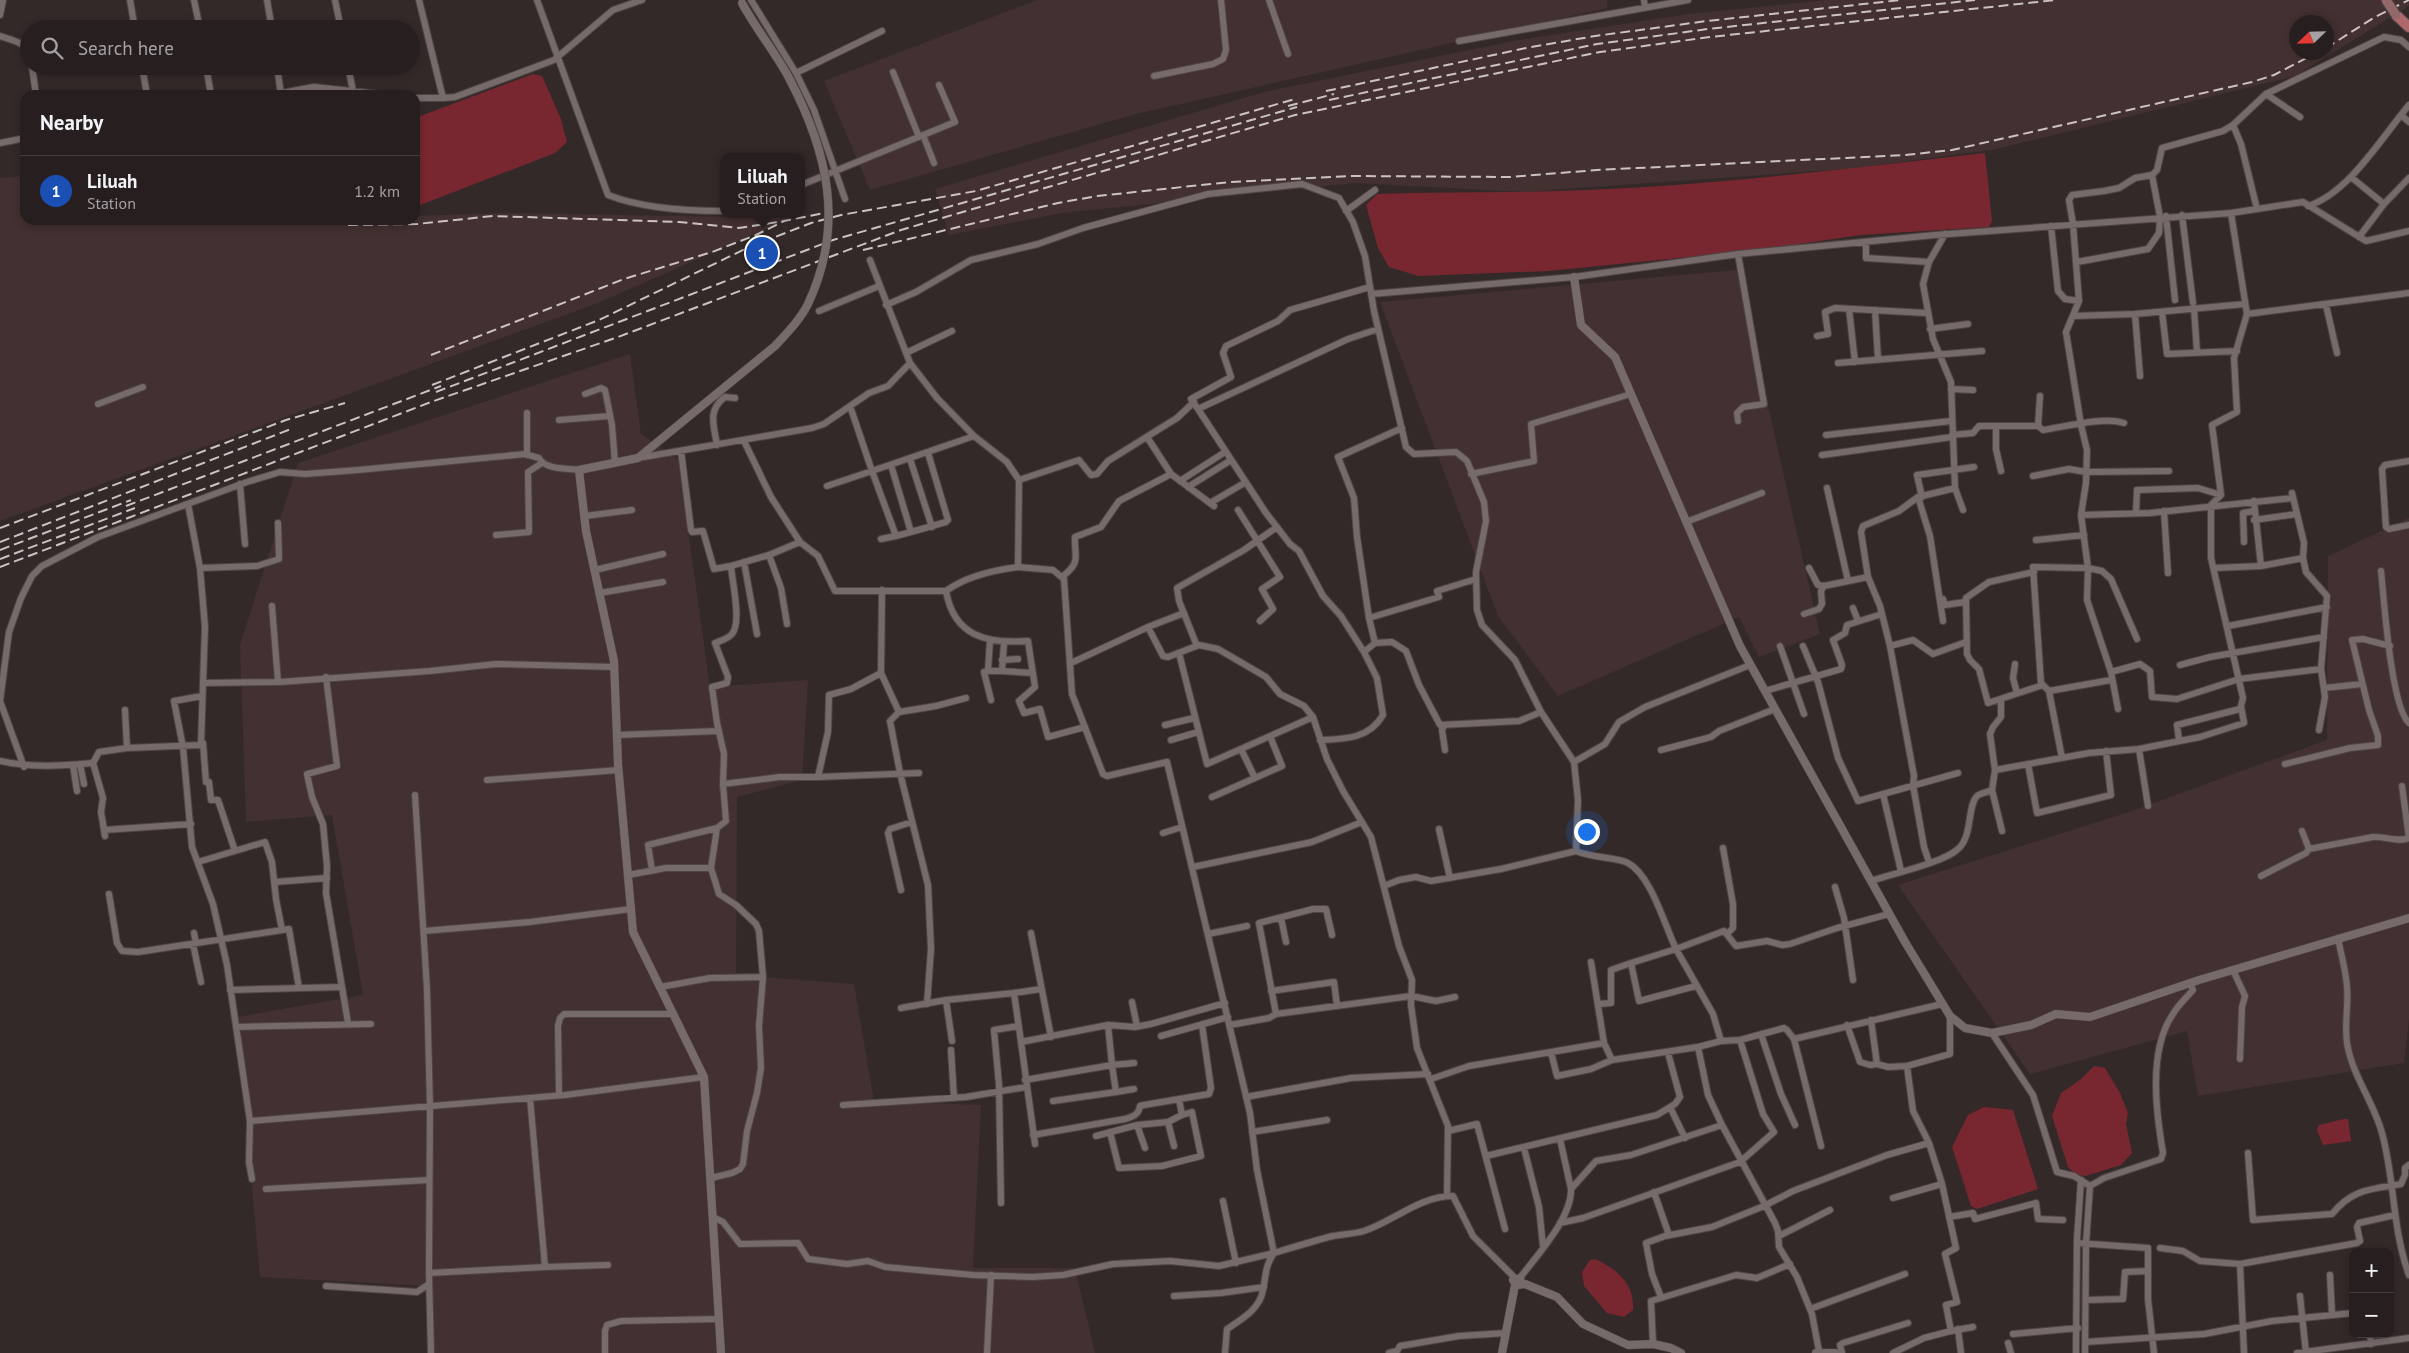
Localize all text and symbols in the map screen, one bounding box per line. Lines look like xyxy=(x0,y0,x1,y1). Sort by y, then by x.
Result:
north arrow xyxy=(2289,15,2334,60)
search box xyxy=(20,20,420,75)
icon: search xyxy=(38,34,66,62)
text: Search here xyxy=(78,36,174,60)
text: Nearby xyxy=(40,109,103,136)
popup xyxy=(720,153,805,218)
text: Liluah xyxy=(737,164,788,188)
text: Liluah xyxy=(87,169,137,193)
text: 1 xyxy=(51,181,61,201)
text: 1.2 km xyxy=(354,181,400,201)
text: Station xyxy=(737,188,786,208)
text: Station xyxy=(87,193,136,213)
pin: 1 xyxy=(746,234,778,272)
your location xyxy=(1574,819,1600,845)
map controls xyxy=(2349,1248,2394,1338)
button: + xyxy=(2349,1248,2394,1293)
button: − xyxy=(2349,1293,2394,1338)

